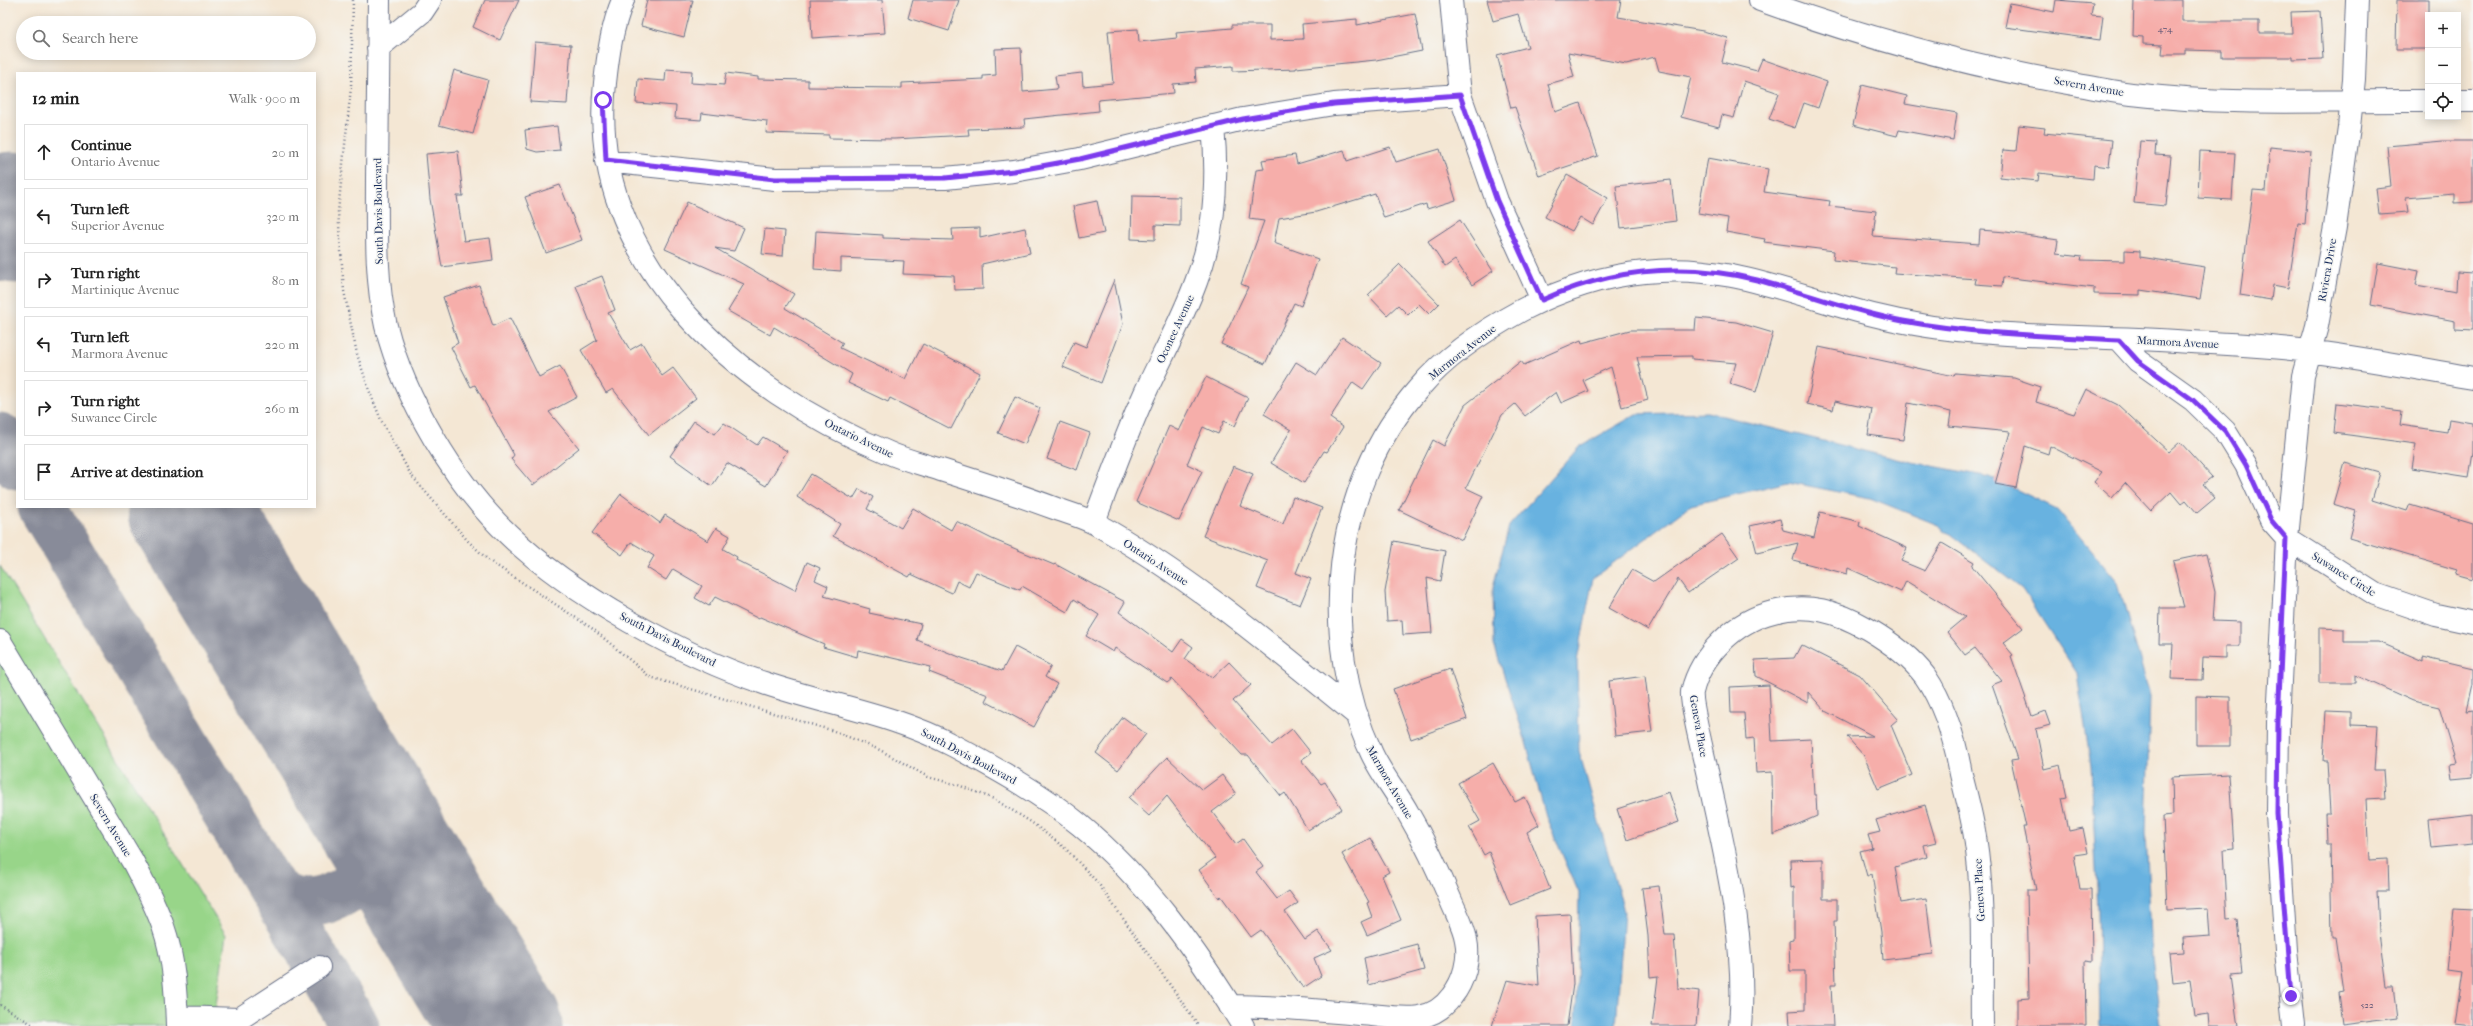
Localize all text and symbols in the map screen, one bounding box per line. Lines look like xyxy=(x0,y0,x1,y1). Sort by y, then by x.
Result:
map controls xyxy=(2425,12,2461,120)
button: + xyxy=(2425,12,2461,48)
search box xyxy=(16,16,316,60)
house number: 474 xyxy=(2158,24,2173,34)
icon: search xyxy=(30,27,52,49)
text: Search here xyxy=(62,29,138,47)
button: − xyxy=(2425,48,2461,84)
street label: Severn Avenue xyxy=(2053,74,2125,99)
button: locate xyxy=(2425,84,2461,120)
text: 12 min xyxy=(32,88,79,108)
text: Walk · 900 m xyxy=(229,91,300,106)
route start xyxy=(594,91,612,109)
text: Continue xyxy=(71,136,131,154)
icon: ahead xyxy=(33,141,55,163)
text: 20 m xyxy=(272,145,299,160)
text: Ontario Avenue xyxy=(71,154,160,169)
street label: South Davis Boulevard xyxy=(371,157,386,264)
text: Turn left xyxy=(71,200,129,218)
icon: left xyxy=(33,205,55,227)
text: 320 m xyxy=(266,209,299,224)
text: Superior Avenue xyxy=(71,218,165,233)
street label: Riviera Drive xyxy=(2316,237,2340,303)
text: Turn right xyxy=(71,264,140,282)
icon: right xyxy=(33,269,55,291)
text: 80 m xyxy=(272,273,299,288)
text: Martinique Avenue xyxy=(71,282,180,297)
street label: Oconee Avenue xyxy=(1154,292,1197,366)
street label: Marmora Avenue xyxy=(1426,322,1499,383)
text: Turn left xyxy=(71,328,129,346)
icon: left xyxy=(33,333,55,355)
street label: Marmora Avenue xyxy=(2137,334,2220,351)
text: 220 m xyxy=(265,337,299,352)
text: Marmora Avenue xyxy=(71,346,168,361)
text: Turn right xyxy=(71,392,140,410)
icon: right xyxy=(33,397,55,419)
text: 260 m xyxy=(265,401,299,416)
text: Suwanee Circle xyxy=(71,410,157,425)
street label: Ontario Avenue xyxy=(822,416,896,461)
icon: arrive xyxy=(33,461,55,483)
text: Arrive at destination xyxy=(71,463,203,481)
street label: Ontario Avenue xyxy=(1121,536,1191,589)
street label: Suwanee Circle xyxy=(2309,550,2379,600)
street label: South Davis Boulevard xyxy=(617,609,719,670)
street label: Geneva Place xyxy=(1687,694,1710,759)
street label: South Davis Boulevard xyxy=(919,726,1020,788)
street label: Marmora Avenue xyxy=(1363,743,1416,822)
street label: Severn Avenue xyxy=(87,792,135,859)
street label: Geneva Place xyxy=(1971,858,1988,922)
route end xyxy=(2282,987,2300,1005)
house number: 522 xyxy=(2360,1000,2374,1010)

